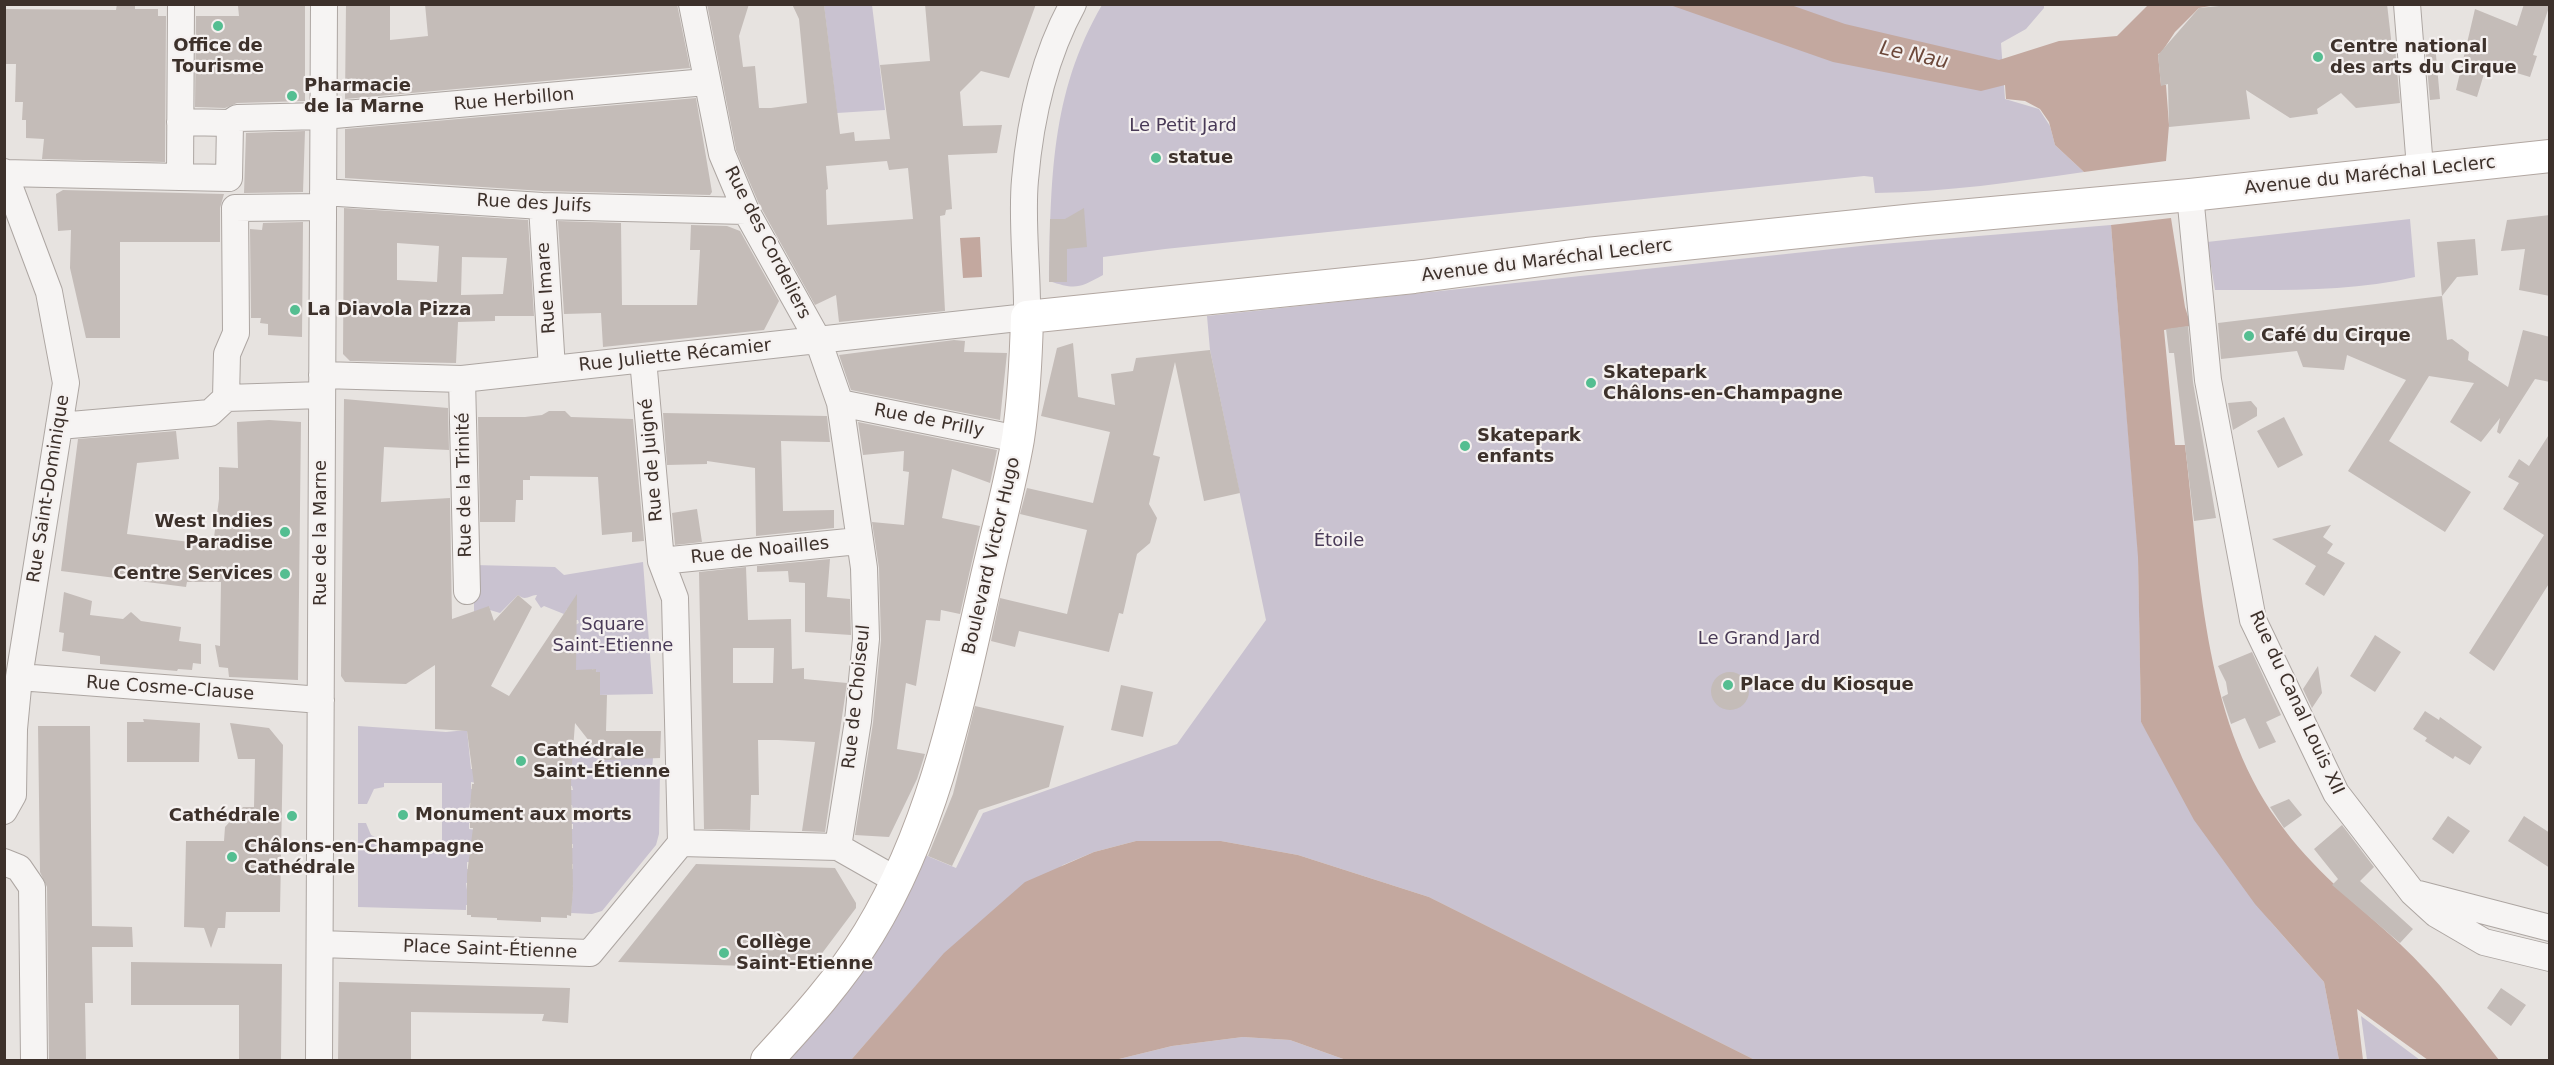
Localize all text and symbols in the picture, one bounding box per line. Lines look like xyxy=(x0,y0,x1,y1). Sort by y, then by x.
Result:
marker: Office de Tourisme xyxy=(211,19,225,33)
place label: Office de Tourisme xyxy=(172,35,264,78)
place label: Centre national des arts du Cirque xyxy=(2330,36,2517,78)
water label: Le Nau xyxy=(1877,37,1951,75)
marker: Centre national des arts du Cirque xyxy=(2311,50,2325,64)
place label: Pharmacie de la Marne xyxy=(304,75,424,118)
street label: Rue Herbillon xyxy=(453,84,575,116)
marker: Pharmacie de la Marne xyxy=(285,89,299,103)
park label: Le Petit Jard xyxy=(1129,115,1237,137)
place label: statue xyxy=(1168,147,1233,169)
marker: statue xyxy=(1149,151,1163,165)
street label: Avenue du Maréchal Leclerc xyxy=(2243,152,2497,200)
street label: Rue des Cordeliers xyxy=(719,163,815,323)
street label: Rue des Juifs xyxy=(476,190,592,218)
street label: Avenue du Maréchal Leclerc xyxy=(1420,235,1674,287)
street label: Rue Imare xyxy=(533,241,561,335)
place label: La Diavola Pizza xyxy=(307,299,471,321)
marker: La Diavola Pizza xyxy=(288,303,302,317)
place label: Café du Cirque xyxy=(2261,325,2411,347)
marker: Café du Cirque xyxy=(2242,329,2256,343)
street label: Rue Juliette Récamier xyxy=(578,335,772,377)
place label: Skatepark Châlons-en-Champagne xyxy=(1603,362,1843,404)
marker: Skatepark Châlons-en-Champagne xyxy=(1584,376,1598,390)
street label: Rue Saint-Dominique xyxy=(23,393,75,585)
street label: Rue de Juigné xyxy=(636,397,668,523)
street label: Rue de Prilly xyxy=(872,400,986,442)
street label: Rue de la Trinité xyxy=(453,412,477,558)
place label: Skatepark enfants xyxy=(1477,425,1581,468)
marker: Skatepark enfants xyxy=(1458,439,1472,453)
street label: Boulevard Victor Hugo xyxy=(959,455,1025,657)
street label: Rue de la Marne xyxy=(310,460,332,606)
place label: West Indies Paradise xyxy=(155,511,273,554)
marker: West Indies Paradise xyxy=(278,525,292,539)
park label: Étoile xyxy=(1314,530,1364,552)
street label: Rue de Noailles xyxy=(690,533,830,569)
place label: Centre Services xyxy=(113,563,273,585)
marker: Centre Services xyxy=(278,567,292,581)
street label: Rue du Canal Louis XII xyxy=(2244,608,2348,798)
park label: Square Saint-Etienne xyxy=(553,614,673,656)
street label: Rue de Choiseul xyxy=(839,624,875,770)
park label: Le Grand Jard xyxy=(1698,628,1820,650)
street label: Rue Cosme-Clause xyxy=(85,672,255,706)
place label: Place du Kiosque xyxy=(1740,674,1914,696)
marker: Place du Kiosque xyxy=(1721,678,1735,692)
place label: Cathédrale Saint-Étienne xyxy=(533,740,670,783)
marker: Cathédrale Saint-Étienne xyxy=(514,754,528,768)
place label: Monument aux morts xyxy=(415,804,632,826)
place label: Cathédrale xyxy=(169,805,280,827)
marker: Monument aux morts xyxy=(396,808,410,822)
marker: Cathédrale xyxy=(285,809,299,823)
place label: Châlons-en-Champagne Cathédrale xyxy=(244,836,484,878)
marker: Châlons-en-Champagne Cathédrale xyxy=(225,850,239,864)
place label: Collège Saint-Etienne xyxy=(736,932,873,974)
street label: Place Saint-Étienne xyxy=(402,936,578,964)
marker: Collège Saint-Etienne xyxy=(717,946,731,960)

